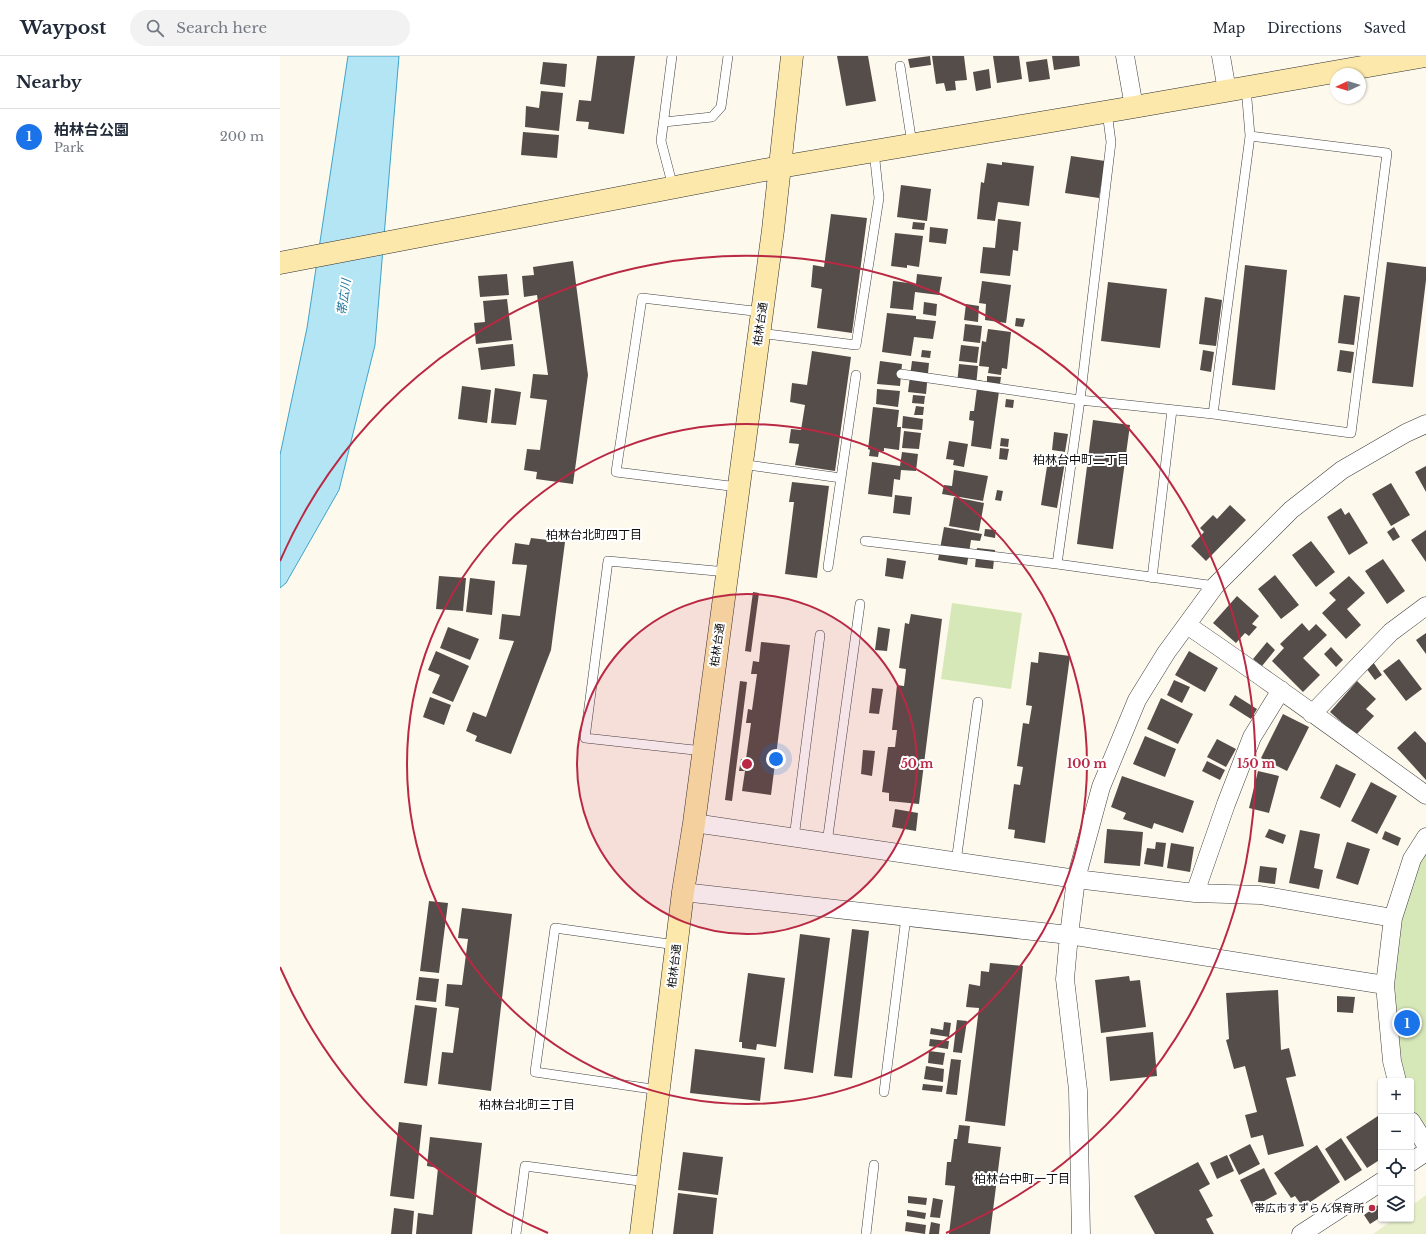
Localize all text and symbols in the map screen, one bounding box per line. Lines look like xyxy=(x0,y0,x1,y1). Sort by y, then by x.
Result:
search box xyxy=(130,10,410,46)
text: Waypost xyxy=(20,16,106,39)
icon: search xyxy=(144,17,166,39)
text: Search here xyxy=(176,18,267,37)
text: Map xyxy=(1213,19,1245,37)
text: Directions xyxy=(1267,19,1342,37)
text: Saved xyxy=(1364,19,1406,37)
north arrow xyxy=(1330,68,1366,104)
text: Nearby xyxy=(16,72,82,93)
text: 柏林台公園 xyxy=(54,120,129,139)
text: 1 xyxy=(26,128,32,145)
text: 200 m xyxy=(220,128,264,145)
text: Park xyxy=(54,139,84,156)
water label: 帯広川 xyxy=(334,276,354,316)
street label: 柏林台通 xyxy=(750,301,770,347)
district label: 柏林台中町二丁目 xyxy=(1033,452,1129,467)
district label: 柏林台北町四丁目 xyxy=(546,527,642,542)
street label: 柏林台通 xyxy=(707,622,727,668)
your location xyxy=(766,749,786,769)
text: 50 m xyxy=(901,756,934,771)
text: 100 m xyxy=(1067,756,1108,771)
text: 150 m xyxy=(1237,756,1276,771)
centre of rings xyxy=(740,757,754,771)
street label: 柏林台通 xyxy=(664,943,684,989)
pin: 1 xyxy=(1394,1008,1420,1038)
map controls xyxy=(1378,1078,1414,1222)
button: + xyxy=(1378,1078,1414,1114)
district label: 柏林台北町三丁目 xyxy=(479,1097,575,1112)
button: − xyxy=(1378,1114,1414,1150)
button: locate xyxy=(1378,1150,1414,1186)
district label: 柏林台中町一丁目 xyxy=(974,1171,1070,1186)
button: layers xyxy=(1378,1186,1414,1222)
place label: 帯広市すずらん保育所 xyxy=(1254,1201,1365,1215)
marker: 帯広市すずらん保育所 xyxy=(1367,1203,1377,1213)

